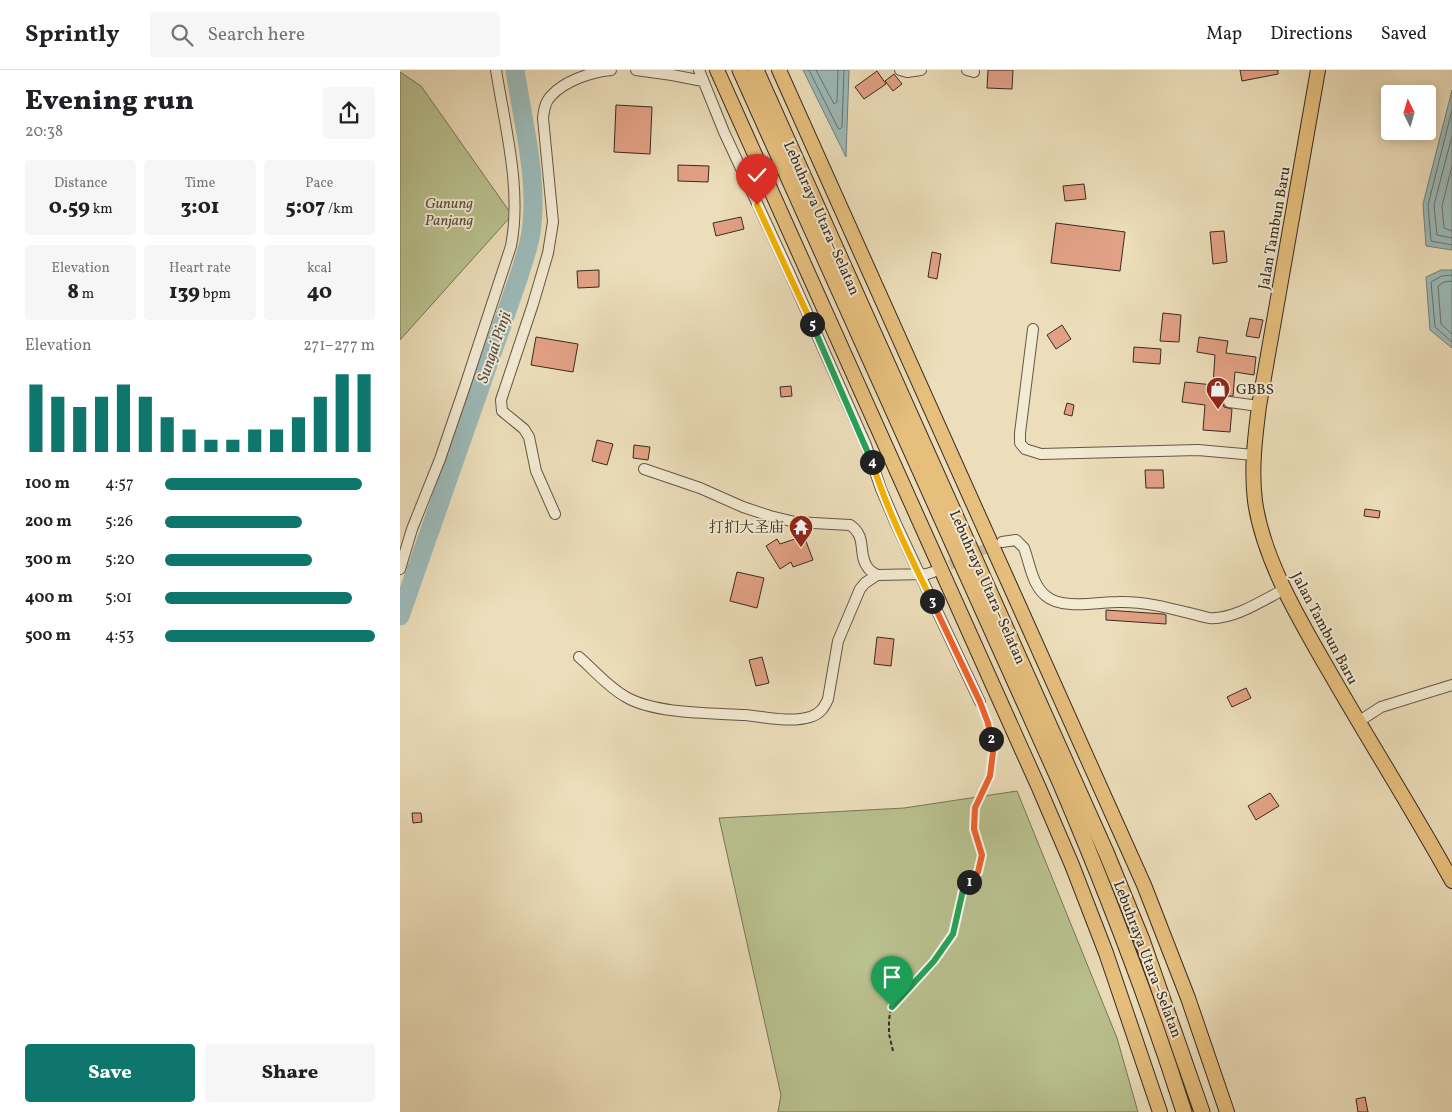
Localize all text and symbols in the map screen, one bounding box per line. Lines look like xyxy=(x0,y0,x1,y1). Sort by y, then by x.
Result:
search box xyxy=(150,12,500,57)
text: Sprintly xyxy=(25,18,120,52)
icon: search xyxy=(168,21,196,49)
text: Search here xyxy=(208,22,305,48)
text: Map xyxy=(1206,22,1242,47)
text: Directions xyxy=(1270,22,1353,47)
text: Saved xyxy=(1381,22,1427,47)
text: Evening run xyxy=(25,82,194,121)
north arrow xyxy=(1381,85,1436,140)
map controls xyxy=(1381,85,1436,140)
button: share xyxy=(323,87,375,139)
text: 20:38 xyxy=(25,121,63,143)
street label: Lebuhraya Utara–Selatan xyxy=(777,138,864,299)
pin xyxy=(736,154,778,205)
icon: check xyxy=(743,161,771,189)
street label: Jalan Tambun Baru xyxy=(1254,165,1297,291)
text: Distance xyxy=(54,174,107,193)
text: Time xyxy=(185,174,215,193)
text: Pace xyxy=(305,174,333,193)
text: 0.59 xyxy=(49,193,90,222)
text: 3:01 xyxy=(181,193,219,222)
text: 5:07 xyxy=(286,193,325,222)
park label: Gunung Panjang xyxy=(425,194,474,232)
text: km xyxy=(90,200,113,219)
text: /km xyxy=(325,200,353,219)
text: Elevation xyxy=(52,259,110,278)
text: Heart rate xyxy=(169,259,231,278)
text: kcal xyxy=(307,259,332,278)
text: 8 xyxy=(67,278,79,307)
text: 139 xyxy=(169,278,200,307)
text: 40 xyxy=(307,278,332,307)
text: m xyxy=(79,285,94,304)
text: bpm xyxy=(200,285,231,304)
water label: Sungai Pinji xyxy=(472,308,518,386)
pin: 5 xyxy=(800,312,824,336)
text: 5 xyxy=(809,315,816,334)
text: Elevation xyxy=(25,335,92,357)
text: 271–277 m xyxy=(303,335,375,357)
shop icon: GBBS xyxy=(1205,376,1231,410)
place label: GBBS xyxy=(1236,380,1274,401)
pin: 4 xyxy=(860,450,884,474)
text: 4 xyxy=(868,453,877,472)
text: 100 m xyxy=(25,473,70,495)
text: 4:57 xyxy=(105,473,134,495)
street label: Lebuhraya Utara–Selatan xyxy=(943,507,1030,668)
text: 200 m xyxy=(25,511,72,533)
text: 5:26 xyxy=(105,511,133,533)
temple icon: 打扪大圣庙 xyxy=(788,514,814,548)
place label: 打扪大圣庙 xyxy=(709,518,784,539)
text: 300 m xyxy=(25,549,71,571)
text: 5:20 xyxy=(105,549,135,571)
street label: Jalan Tambun Baru xyxy=(1285,569,1362,689)
text: 400 m xyxy=(25,587,73,609)
text: 5:01 xyxy=(105,587,132,609)
pin: 3 xyxy=(920,588,944,614)
text: 3 xyxy=(929,592,936,611)
text: 500 m xyxy=(25,625,71,647)
text: 4:53 xyxy=(105,625,134,647)
pin: 2 xyxy=(978,726,1004,752)
text: 2 xyxy=(988,730,995,749)
pin: 1 xyxy=(956,870,982,894)
text: 1 xyxy=(967,873,972,892)
street label: Lebuhraya Utara–Selatan xyxy=(1107,878,1186,1041)
pin xyxy=(871,956,913,1007)
icon: arrive xyxy=(878,963,906,991)
button: Save xyxy=(25,1044,195,1102)
button: Share xyxy=(205,1044,375,1102)

